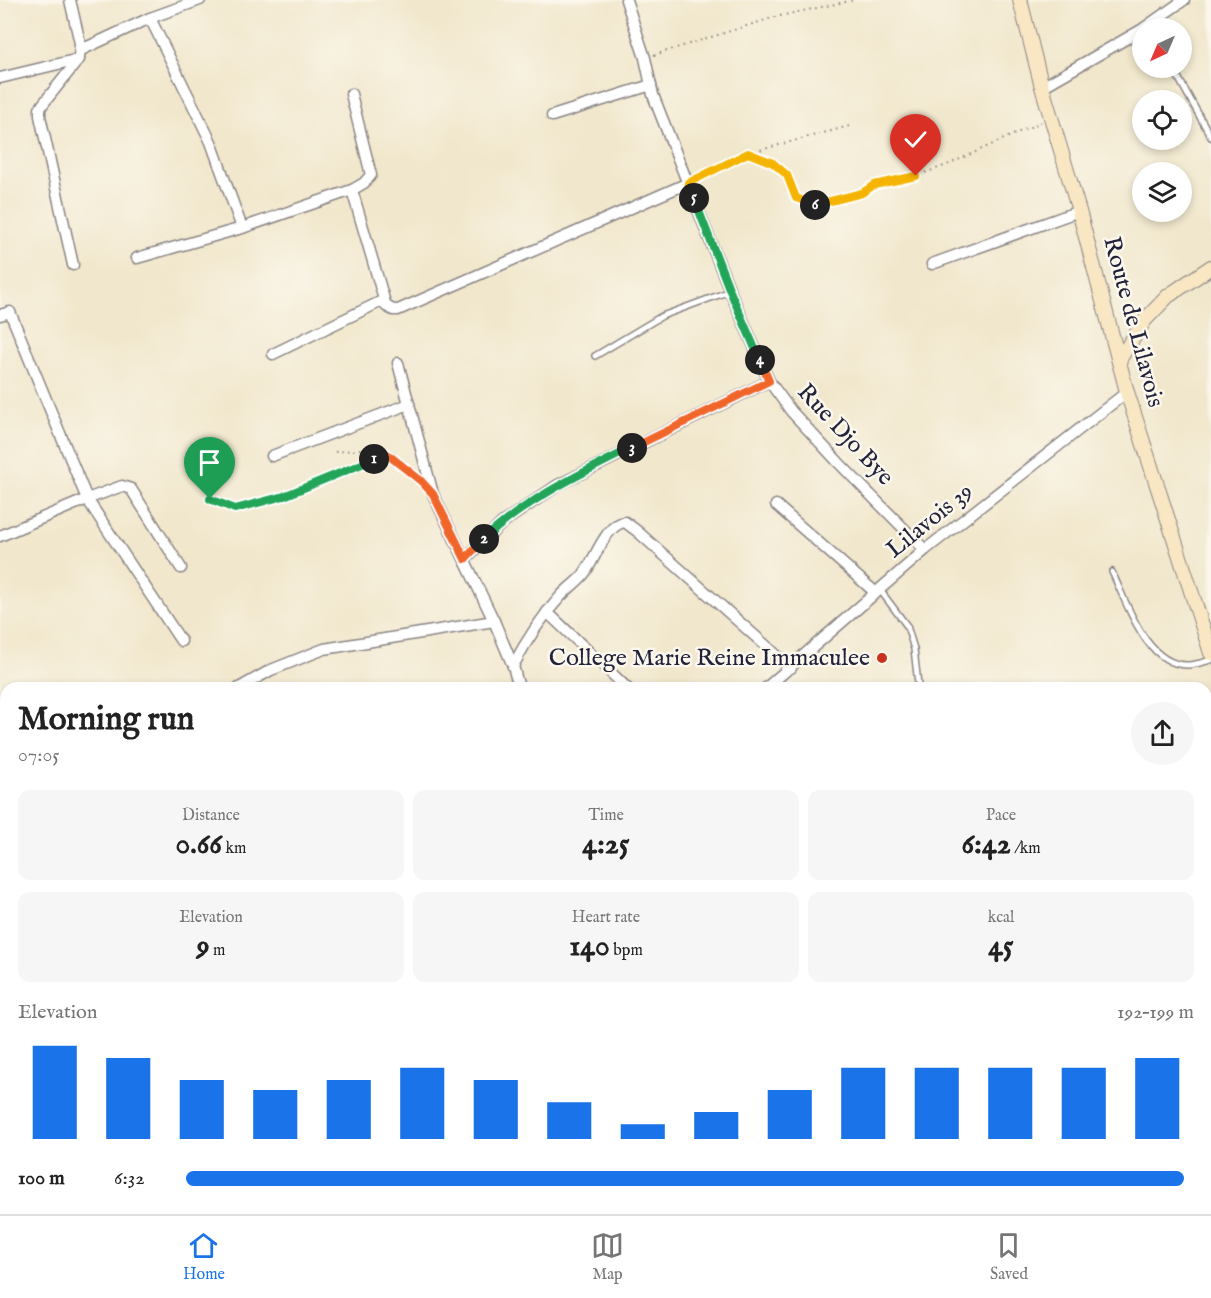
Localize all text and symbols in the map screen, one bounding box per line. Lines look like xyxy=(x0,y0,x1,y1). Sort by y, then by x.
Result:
north arrow xyxy=(1132,18,1192,78)
map controls xyxy=(1132,18,1192,222)
button: locate xyxy=(1132,90,1192,150)
pin xyxy=(890,114,941,176)
icon: check xyxy=(899,123,932,156)
button: layers xyxy=(1132,162,1192,222)
pin: 5 xyxy=(679,183,709,213)
text: 5 xyxy=(691,188,697,208)
pin: 6 xyxy=(800,190,830,220)
text: 6 xyxy=(812,195,818,215)
street label: Route de Lilavois xyxy=(1095,233,1171,411)
pin: 4 xyxy=(745,345,775,375)
text: 4 xyxy=(756,350,764,370)
street label: Rue Djo Bye xyxy=(790,377,900,493)
pin: 3 xyxy=(617,433,647,463)
pin xyxy=(184,437,235,499)
text: 3 xyxy=(629,438,635,458)
pin: 1 xyxy=(359,444,389,474)
icon: arrive xyxy=(193,446,226,479)
text: 1 xyxy=(371,449,377,469)
street label: Lilavois 39 xyxy=(880,477,980,565)
pin: 2 xyxy=(469,524,499,554)
text: 2 xyxy=(480,529,488,549)
place label: College Marie Reine Immaculee xyxy=(549,643,870,674)
marker: College Marie Reine Immaculee xyxy=(875,651,889,665)
text: Morning run xyxy=(18,699,194,741)
button: share xyxy=(1131,702,1194,765)
text: 07:05 xyxy=(18,743,60,768)
text: Distance xyxy=(182,806,240,826)
text: Time xyxy=(588,806,624,826)
text: Pace xyxy=(986,806,1016,826)
text: 0.66 xyxy=(176,826,222,864)
text: 4:25 xyxy=(582,826,630,864)
text: 6:42 xyxy=(961,826,1011,864)
text: km xyxy=(222,839,246,859)
text: /km xyxy=(1011,839,1041,859)
text: Elevation xyxy=(179,908,243,928)
text: Heart rate xyxy=(572,908,640,928)
text: kcal xyxy=(988,908,1014,928)
text: 9 xyxy=(197,928,210,966)
text: 140 xyxy=(569,928,610,966)
text: 45 xyxy=(988,928,1014,966)
text: m xyxy=(210,941,225,961)
text: bpm xyxy=(610,941,643,961)
text: Elevation xyxy=(18,1000,97,1025)
text: 192–199 m xyxy=(1117,1000,1194,1025)
text: 100 m xyxy=(18,1166,65,1191)
text: 6:32 xyxy=(114,1166,145,1191)
tab: Home xyxy=(183,1229,225,1285)
tab: Map xyxy=(591,1229,624,1285)
tab: Saved xyxy=(990,1229,1028,1285)

